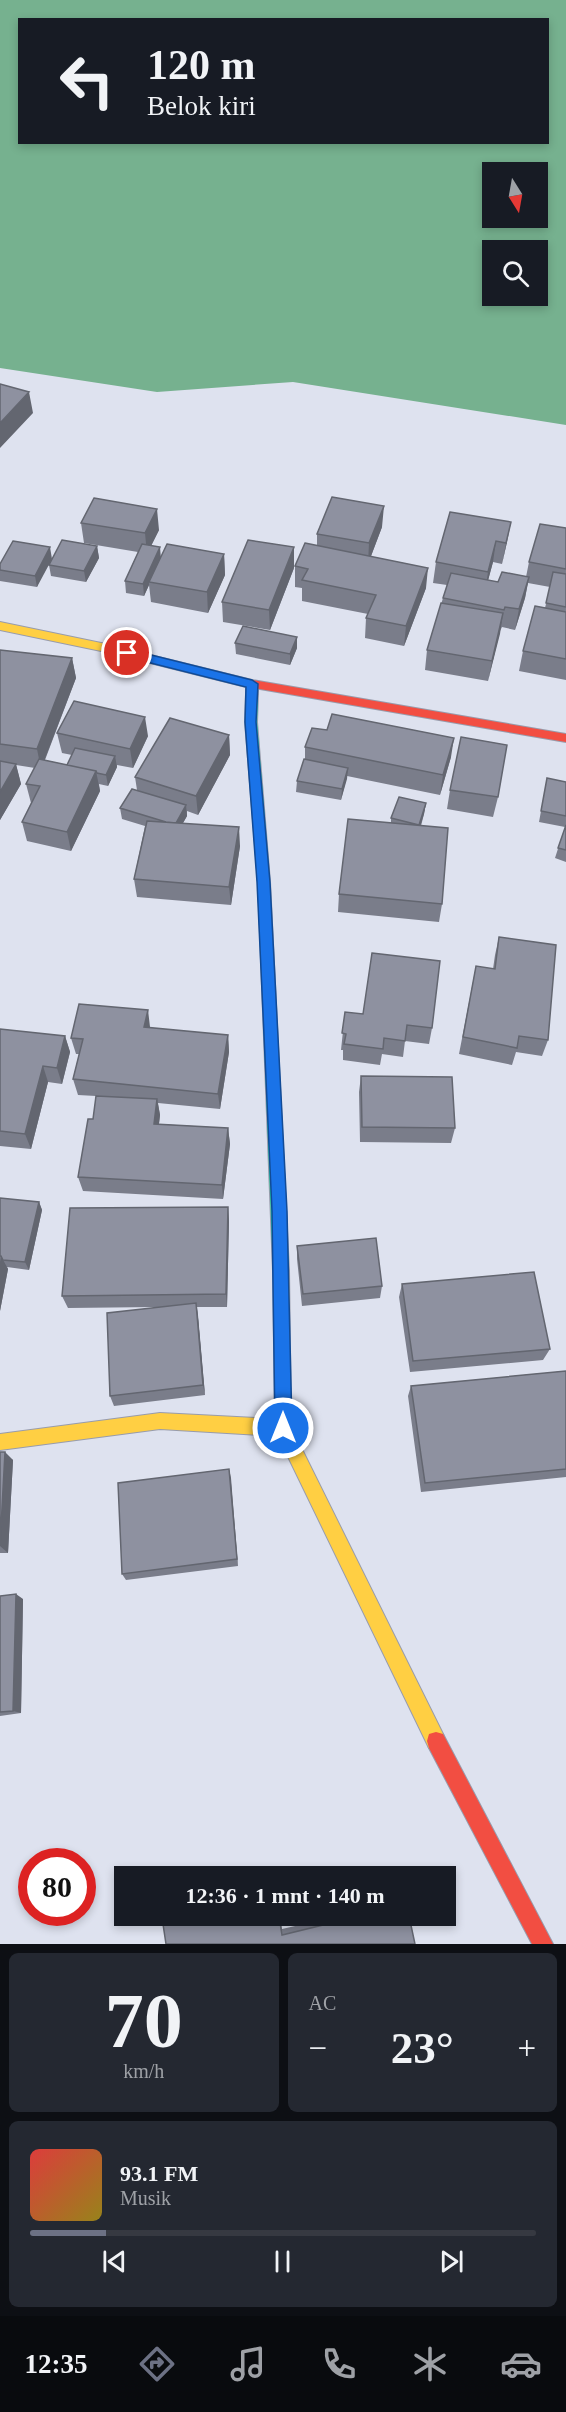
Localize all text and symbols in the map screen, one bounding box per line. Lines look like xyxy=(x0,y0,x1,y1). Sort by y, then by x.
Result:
icon: left xyxy=(48,42,126,120)
text: 120 m xyxy=(147,42,256,88)
text: Belok kiri xyxy=(147,91,256,121)
north arrow xyxy=(482,162,548,228)
map controls xyxy=(482,162,548,306)
button: search xyxy=(482,240,548,306)
pin xyxy=(101,627,152,678)
icon: arrive xyxy=(110,636,143,669)
position arrow xyxy=(251,1396,315,1460)
speed limit sign: 80 xyxy=(18,1848,96,1926)
text: 12:36 · 1 mnt · 140 m xyxy=(185,1883,385,1908)
text: 70 xyxy=(105,1977,183,2064)
text: AC xyxy=(309,1992,336,2014)
text: 23° xyxy=(391,2023,454,2073)
text: − xyxy=(309,2030,327,2066)
text: + xyxy=(517,2030,536,2066)
text: km/h xyxy=(123,2060,164,2082)
text: 93.1 FM xyxy=(120,2161,198,2186)
text: Musik xyxy=(120,2187,171,2209)
icon: previous xyxy=(98,2245,131,2278)
icon: pause xyxy=(266,2245,299,2278)
icon: next xyxy=(435,2245,468,2278)
icon: directions xyxy=(136,2343,178,2385)
icon: music xyxy=(227,2343,269,2385)
icon: phone xyxy=(318,2343,360,2385)
icon: climate xyxy=(409,2343,451,2385)
icon: car xyxy=(500,2343,542,2385)
text: 12:35 xyxy=(24,2349,87,2379)

